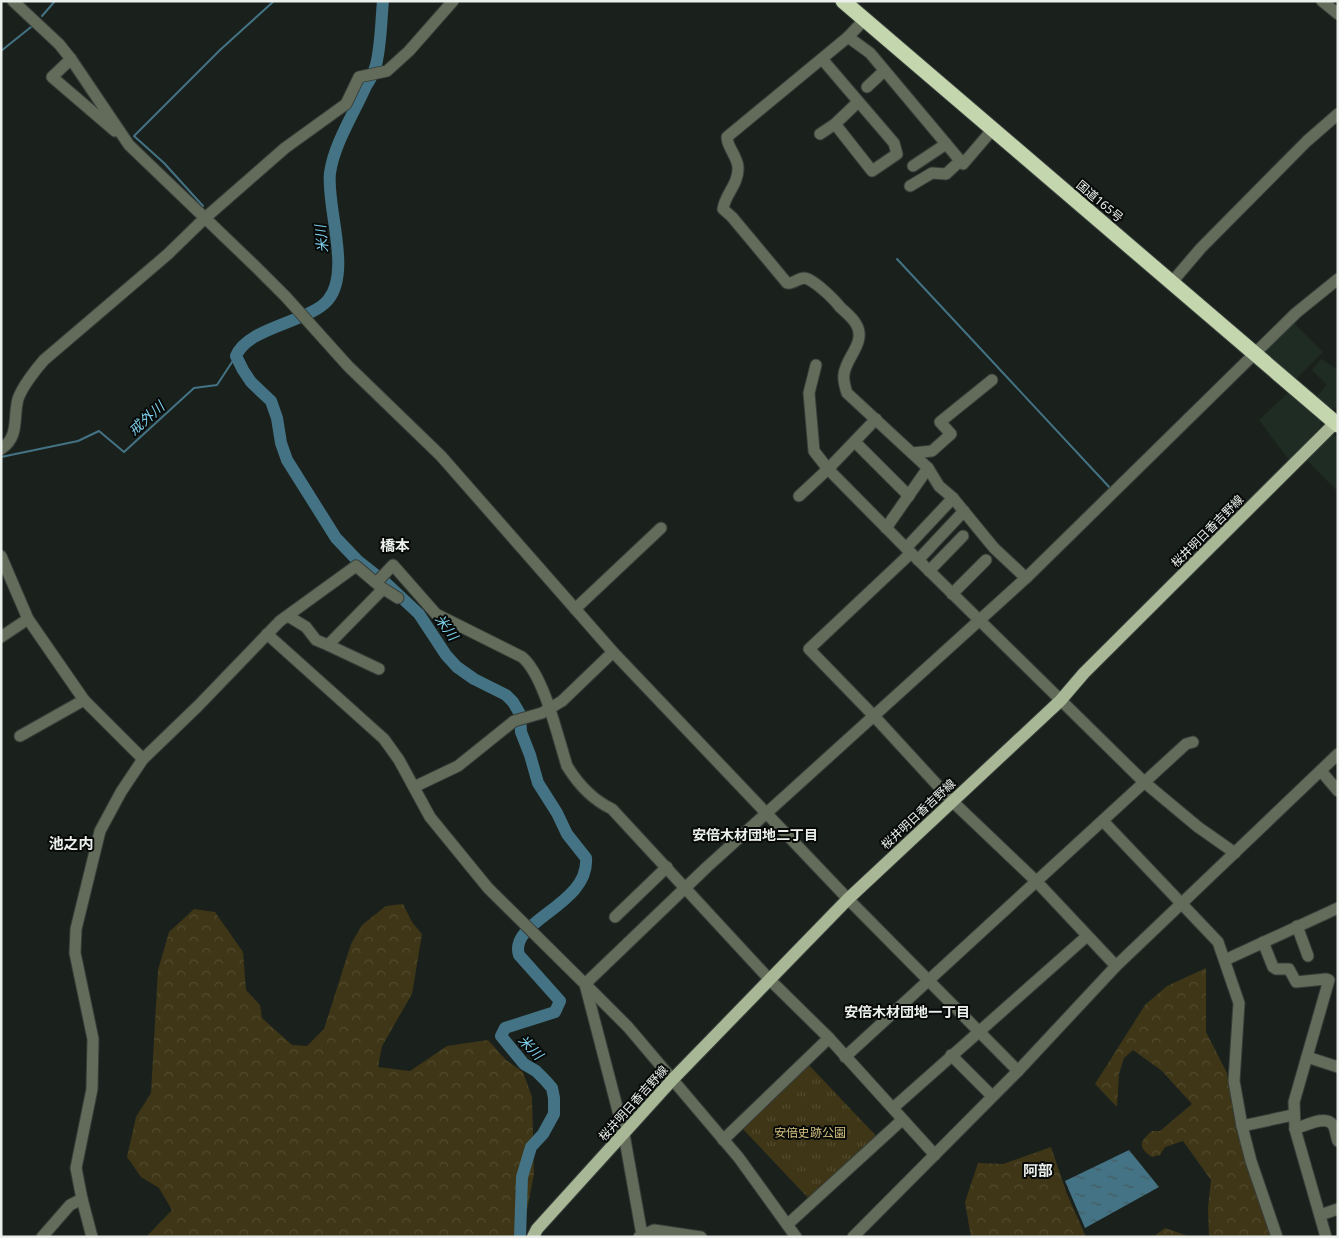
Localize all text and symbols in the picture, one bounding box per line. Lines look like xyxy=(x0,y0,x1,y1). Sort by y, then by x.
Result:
street label: 国道165号 xyxy=(1073,176,1127,226)
water label: 米川 xyxy=(310,222,332,254)
water label: 戒外川 xyxy=(124,396,169,439)
street label: 桜井明日香吉野線 xyxy=(1167,491,1247,571)
district label: 橋本 xyxy=(380,535,410,555)
water label: 米川 xyxy=(431,610,464,646)
street label: 桜井明日香吉野線 xyxy=(877,775,959,853)
district label: 安倍木材団地二丁目 xyxy=(692,825,818,844)
district label: 池之内 xyxy=(48,833,94,853)
district label: 安倍木材団地一丁目 xyxy=(844,1002,970,1021)
water label: 米川 xyxy=(514,1030,549,1065)
street label: 桜井明日香吉野線 xyxy=(595,1062,671,1144)
park label: 安倍史跡公園 xyxy=(774,1124,846,1141)
district label: 阿部 xyxy=(1023,1160,1053,1180)

